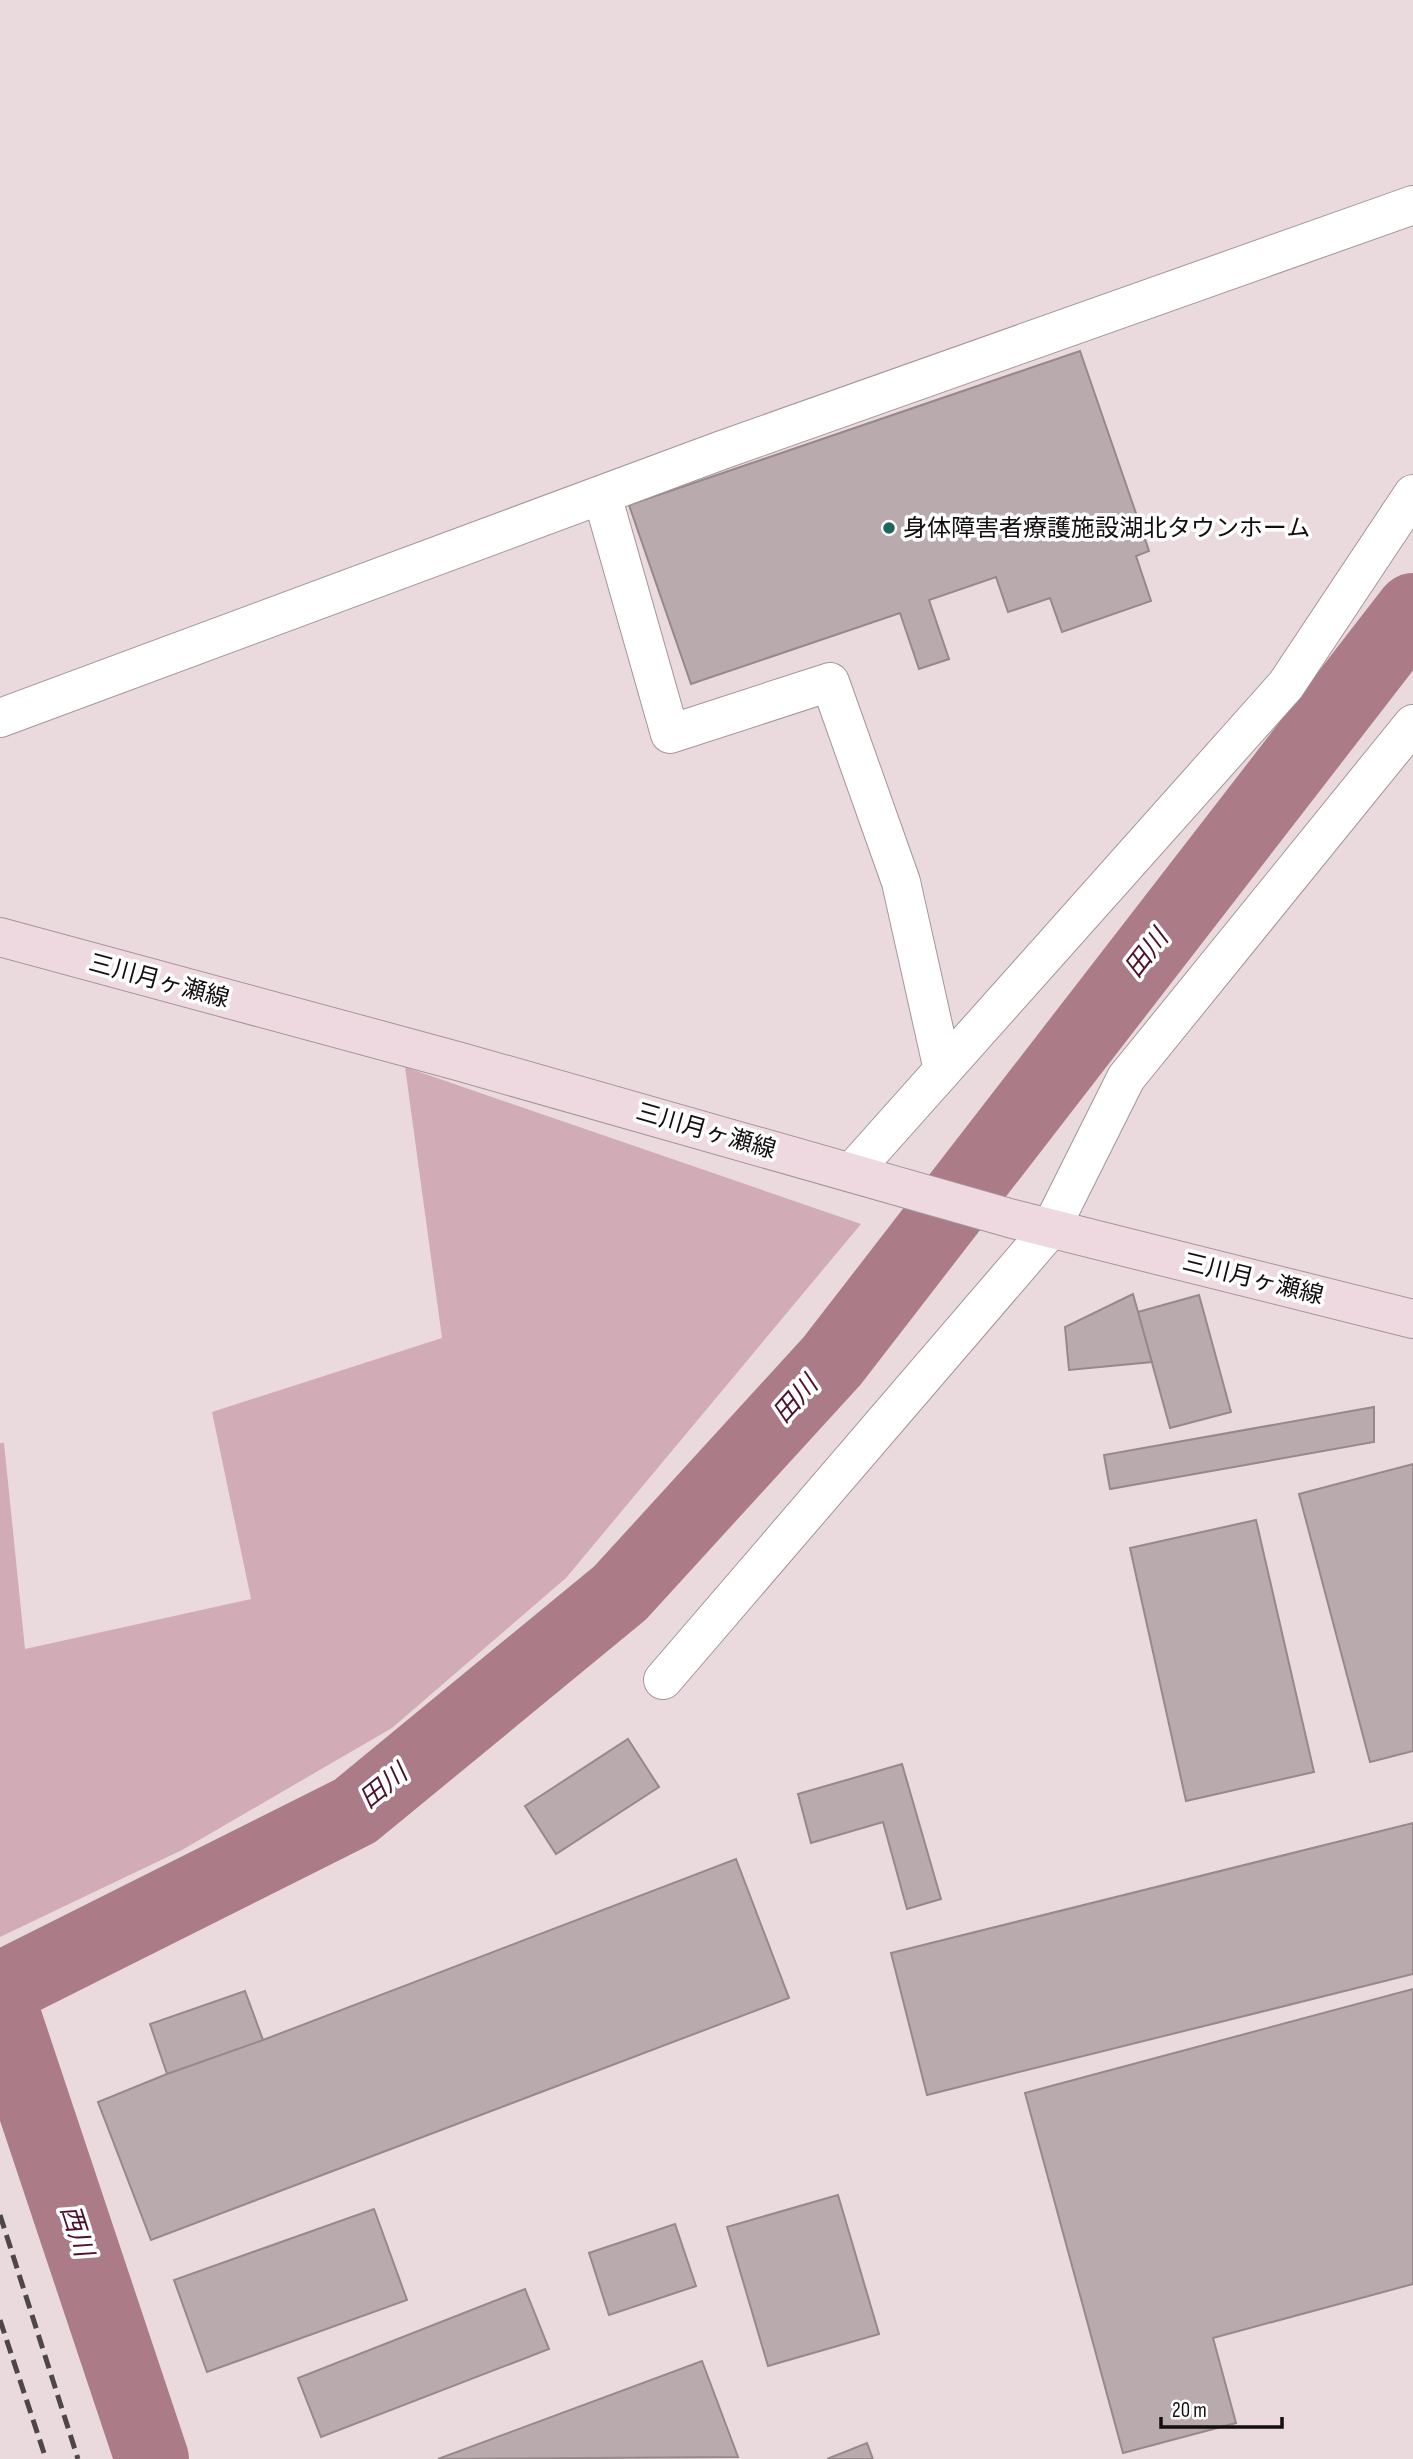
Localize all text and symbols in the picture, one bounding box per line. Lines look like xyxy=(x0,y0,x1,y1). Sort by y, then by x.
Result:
place label: 身体障害者療護施設湖北タウンホーム xyxy=(903,514,1310,543)
marker: 身体障害者療護施設湖北タウンホーム xyxy=(881,520,897,536)
water label: 田川 xyxy=(1119,922,1177,984)
street label: 三川月ヶ瀬線 xyxy=(86,948,232,1014)
street label: 三川月ヶ瀬線 xyxy=(633,1097,779,1165)
street label: 三川月ヶ瀬線 xyxy=(1180,1248,1326,1310)
water label: 田川 xyxy=(767,1368,827,1430)
water label: 田川 xyxy=(354,1757,416,1815)
water label: 西川 xyxy=(53,2201,100,2263)
scale bar xyxy=(1161,2386,1282,2430)
text: 20 m xyxy=(1172,2398,1207,2423)

